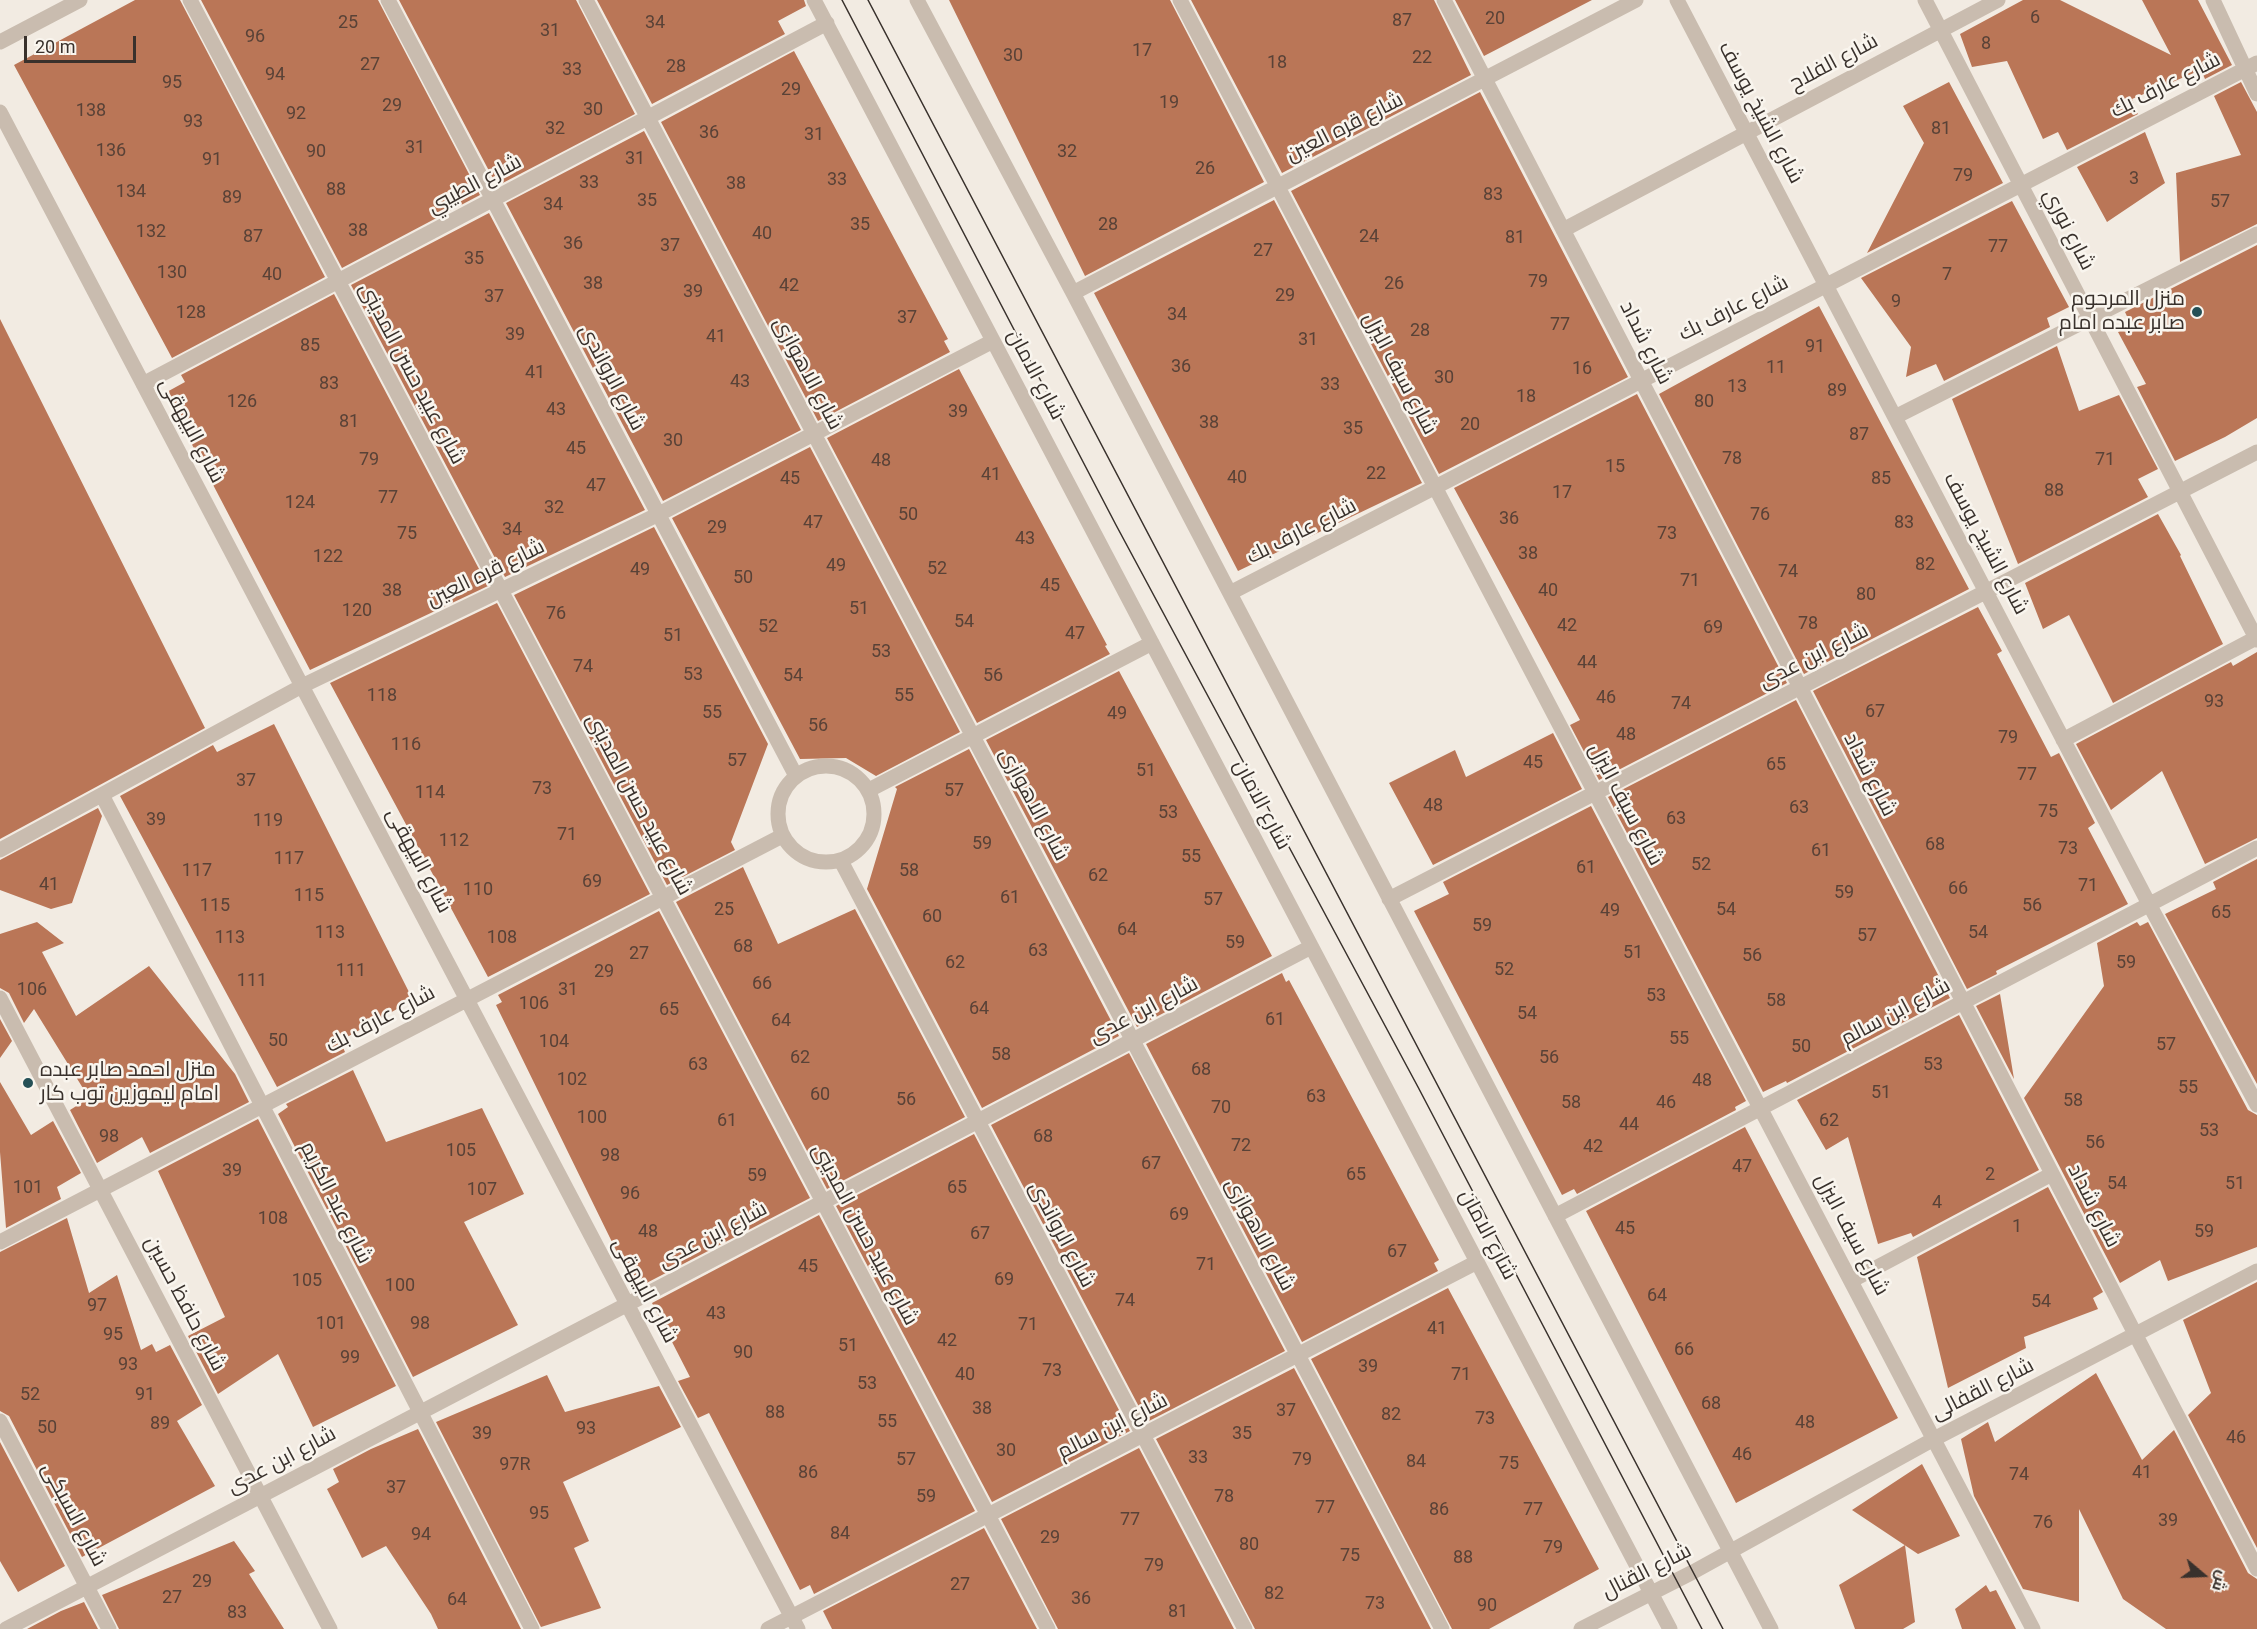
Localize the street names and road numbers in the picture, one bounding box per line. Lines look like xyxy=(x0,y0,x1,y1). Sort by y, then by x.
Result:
street label: شارع الفلاح xyxy=(1785,29,1883,97)
street label: شارع الشيخ يوسف xyxy=(1712,38,1808,188)
street label: شارع عارف بك xyxy=(2107,48,2225,124)
street label: شارع قره العين xyxy=(1282,88,1408,168)
street label: شارع الطيبي xyxy=(424,150,526,220)
street label: شارع نوري xyxy=(2037,185,2099,275)
street label: شارع عارف بك xyxy=(1675,271,1793,347)
street label: شارع عبيد حسن المدينى xyxy=(352,279,470,469)
street label: شارع شداد xyxy=(1613,297,1677,389)
street label: شارع سيف اليزل xyxy=(1356,309,1442,439)
street label: شارع الاهوازى xyxy=(767,313,847,435)
street label: شارع الرواندى xyxy=(573,321,649,435)
street label: شارع الامان xyxy=(1001,326,1069,424)
street label: شارع البيهقى xyxy=(153,374,229,488)
street label: شارع الشيخ يوسف xyxy=(1937,469,2033,619)
street label: شارع عارف بك xyxy=(1243,494,1361,570)
street label: شارع قره العين xyxy=(423,535,549,613)
street label: شارع ابن عدى xyxy=(1755,619,1873,695)
street label: شارع عبيد حسن المدينى xyxy=(579,710,697,900)
street label: شارع شداد xyxy=(1837,729,1901,821)
street label: شارع سيف اليزل xyxy=(1582,740,1668,870)
street label: شارع الاهوازى xyxy=(993,744,1073,866)
street label: شارع الامان xyxy=(1227,756,1295,854)
street label: شارع البيهقى xyxy=(380,804,456,918)
street label: شارع ابن عدى xyxy=(1085,972,1203,1050)
street label: شارع ابن سالم xyxy=(1837,974,1955,1052)
street label: شارع عارف بك xyxy=(322,981,440,1059)
street label: شارع عبد الكريم xyxy=(293,1138,377,1268)
street label: شارع عبيد حسن المدينى xyxy=(805,1140,923,1330)
street label: شارع شداد xyxy=(2061,1160,2125,1252)
street label: شارع سيف اليزل xyxy=(1808,1170,1894,1300)
street label: شارع الاهوازى xyxy=(1219,1174,1299,1296)
street label: شارع الرواندى xyxy=(1023,1178,1099,1292)
street label: شارع الامان xyxy=(1453,1186,1521,1284)
street label: شارع ابن عدى xyxy=(654,1197,772,1275)
street label: شارع حافظ حسين xyxy=(138,1232,230,1376)
street label: شارع البيهقى xyxy=(606,1234,682,1348)
street label: شارع القفالى xyxy=(1927,1353,2039,1427)
street label: شارع ابن سالم xyxy=(1054,1388,1172,1466)
street label: شارع ابن عدى xyxy=(223,1422,341,1500)
street label: شارع السبكى xyxy=(35,1459,111,1571)
street label: شارع القنال xyxy=(1598,1539,1696,1605)

